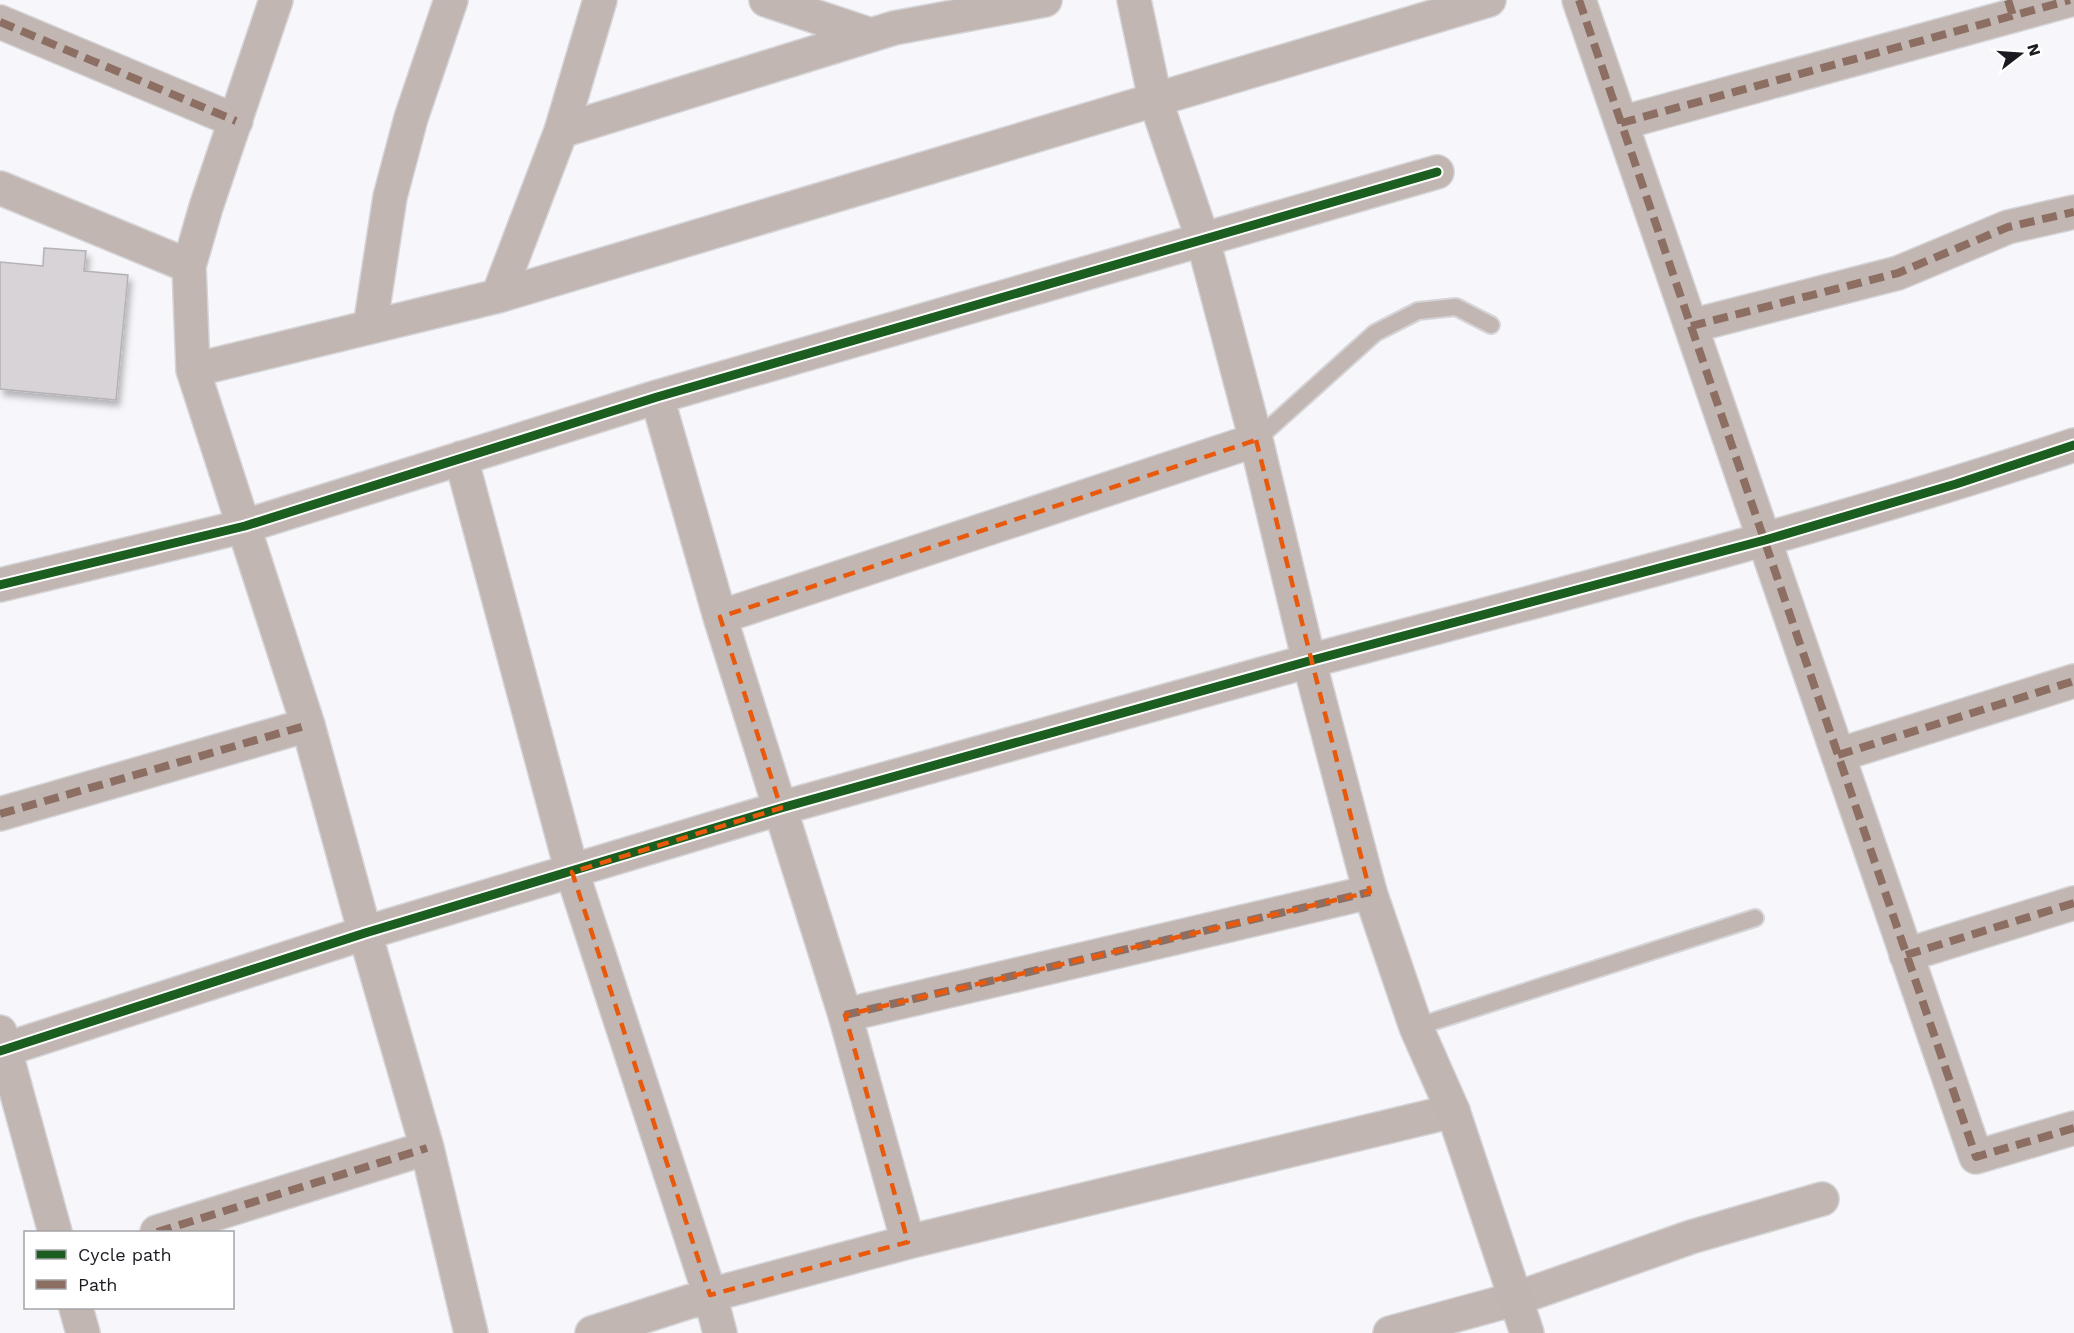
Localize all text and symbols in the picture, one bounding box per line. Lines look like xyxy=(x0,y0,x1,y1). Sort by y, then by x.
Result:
north arrow xyxy=(1990,24,2050,84)
text: N xyxy=(2023,41,2045,58)
legend xyxy=(24,1231,234,1309)
text: Cycle path xyxy=(78,1244,172,1265)
text: Path xyxy=(78,1274,118,1295)

